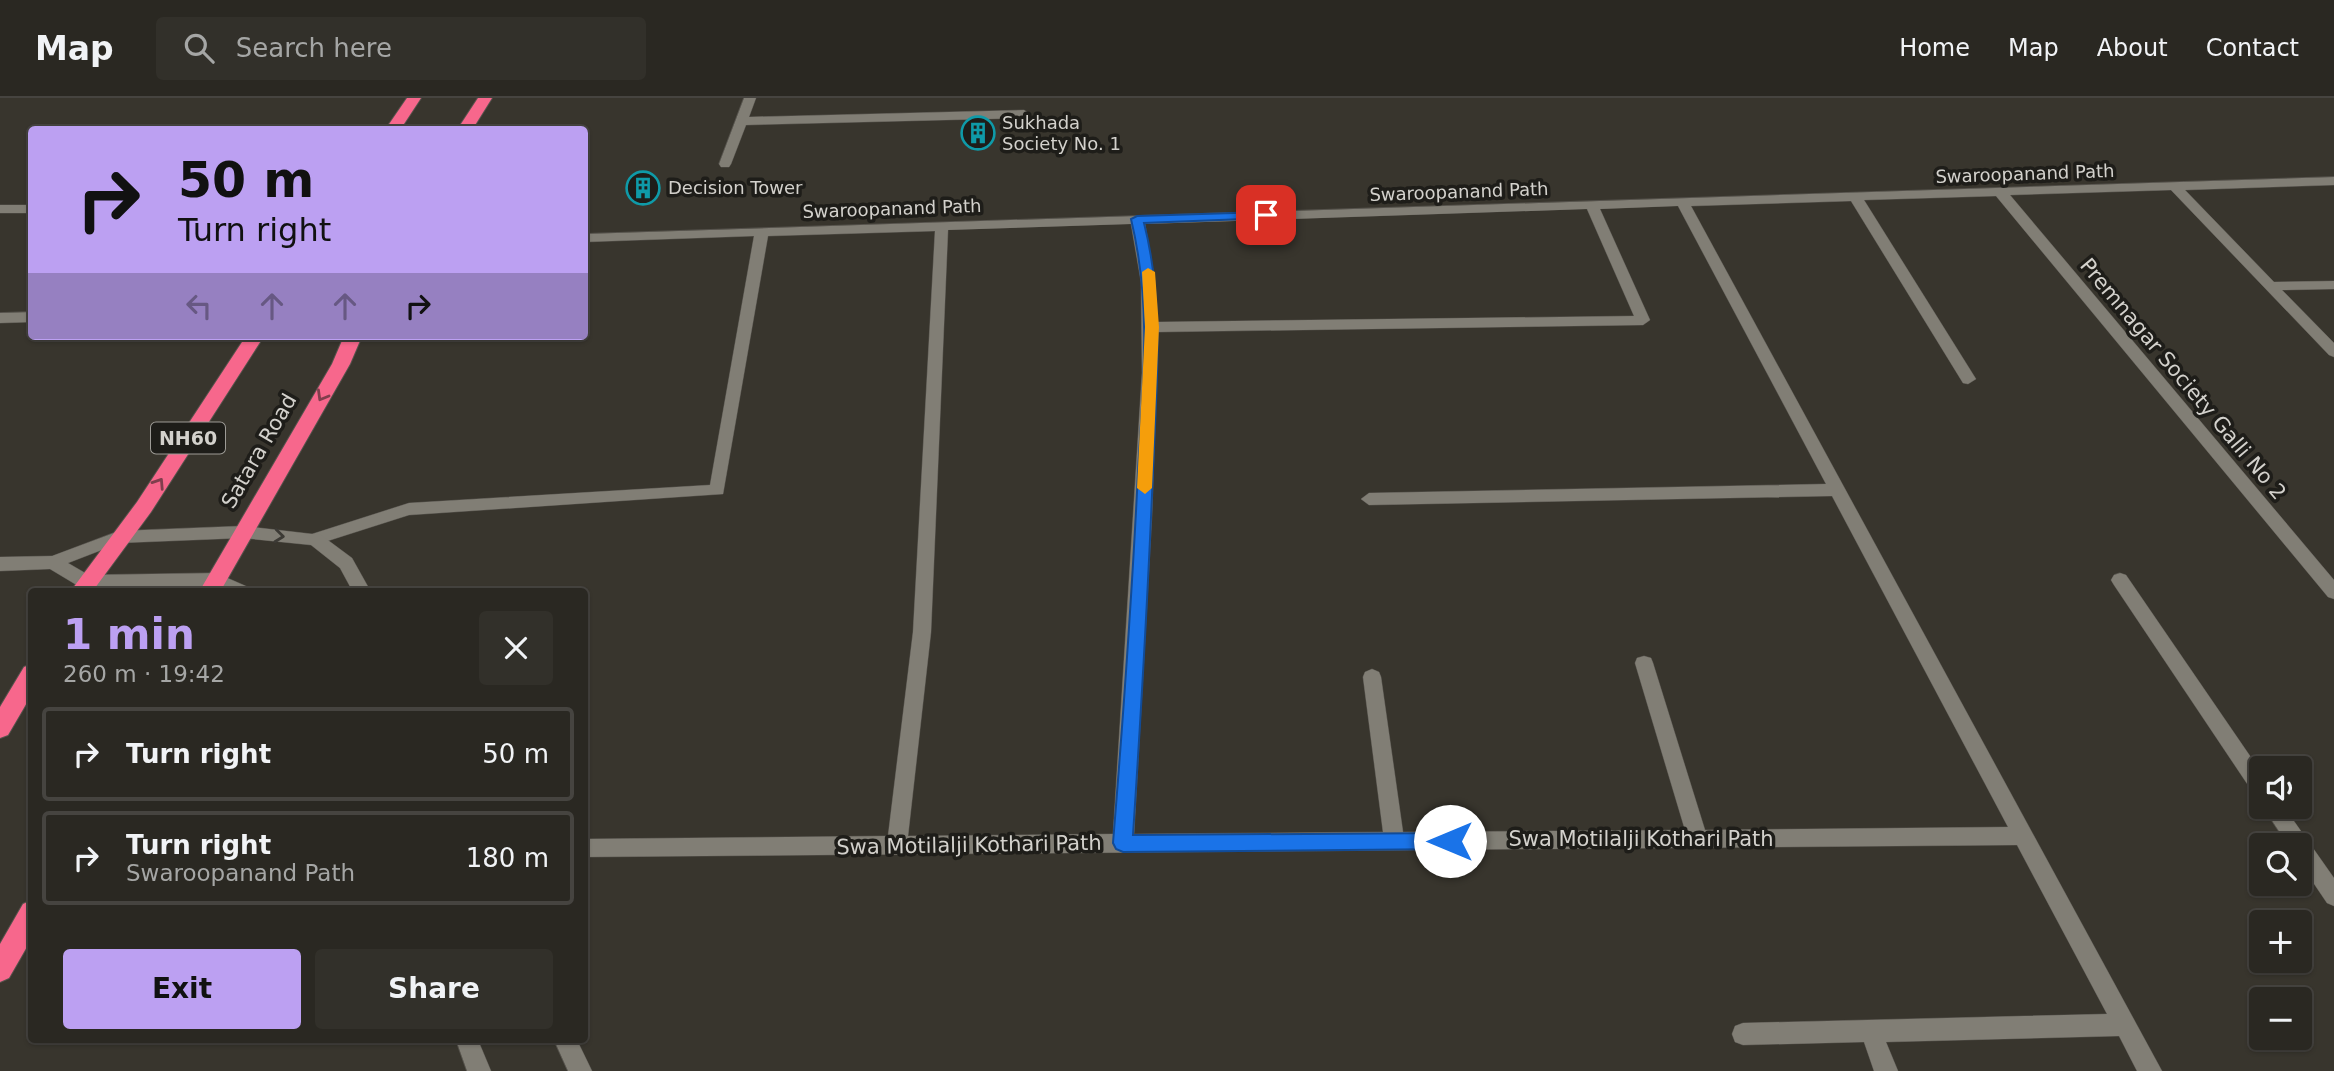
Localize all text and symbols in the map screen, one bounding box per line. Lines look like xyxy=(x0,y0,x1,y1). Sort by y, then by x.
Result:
search box xyxy=(156,17,646,80)
text: Map xyxy=(35,29,114,68)
icon: search xyxy=(180,29,218,67)
text: Search here xyxy=(236,33,392,63)
text: Home xyxy=(1899,34,1970,62)
text: Map xyxy=(2008,34,2059,62)
text: About xyxy=(2097,34,2168,62)
text: Contact xyxy=(2206,34,2299,62)
place label: Sukhada Society No. 1 xyxy=(1002,112,1121,154)
building icon: Sukhada Society No. 1 xyxy=(959,114,997,152)
text: 50 m xyxy=(178,152,314,209)
icon: right xyxy=(63,154,154,245)
street label: Swaroopanand Path xyxy=(1935,160,2115,187)
building icon: Decision Tower xyxy=(624,169,662,207)
place label: Decision Tower xyxy=(668,177,803,198)
street label: Swaroopanand Path xyxy=(1369,178,1549,205)
pin xyxy=(1236,185,1296,245)
street label: Swaroopanand Path xyxy=(802,195,982,222)
icon: arrive xyxy=(1247,196,1285,234)
text: Turn right xyxy=(178,211,331,249)
street label: Premnagar Society Galli No 2 xyxy=(2075,254,2291,504)
icon: left xyxy=(180,287,218,325)
icon: ahead xyxy=(253,287,291,325)
icon: ahead xyxy=(326,287,364,325)
icon: right xyxy=(399,287,437,325)
street label: Satara Road xyxy=(217,389,301,513)
one-way arrow xyxy=(317,389,330,402)
road number: NH60 xyxy=(151,422,225,454)
one-way arrow xyxy=(151,477,164,490)
one-way arrow xyxy=(274,528,285,543)
text: 1 min xyxy=(63,610,195,659)
button: close xyxy=(479,611,553,685)
text: 260 m · 19:42 xyxy=(63,661,225,687)
icon: right xyxy=(67,735,105,773)
text: Turn right xyxy=(126,739,271,769)
text: 50 m xyxy=(482,739,549,769)
map controls xyxy=(2249,756,2312,1050)
button: sound xyxy=(2249,756,2312,819)
position arrow xyxy=(1413,804,1487,878)
street label: Swa Motilalji Kothari Path xyxy=(1508,827,1774,851)
text: Turn right xyxy=(126,830,271,860)
street label: Swa Motilalji Kothari Path xyxy=(836,831,1102,859)
button: search xyxy=(2249,833,2312,896)
icon: right xyxy=(67,839,105,877)
text: 180 m xyxy=(466,843,549,873)
text: Swaroopanand Path xyxy=(126,860,355,886)
button: + xyxy=(2249,910,2312,973)
button: Exit xyxy=(63,949,301,1029)
button: Share xyxy=(315,949,553,1029)
button: − xyxy=(2249,987,2312,1050)

